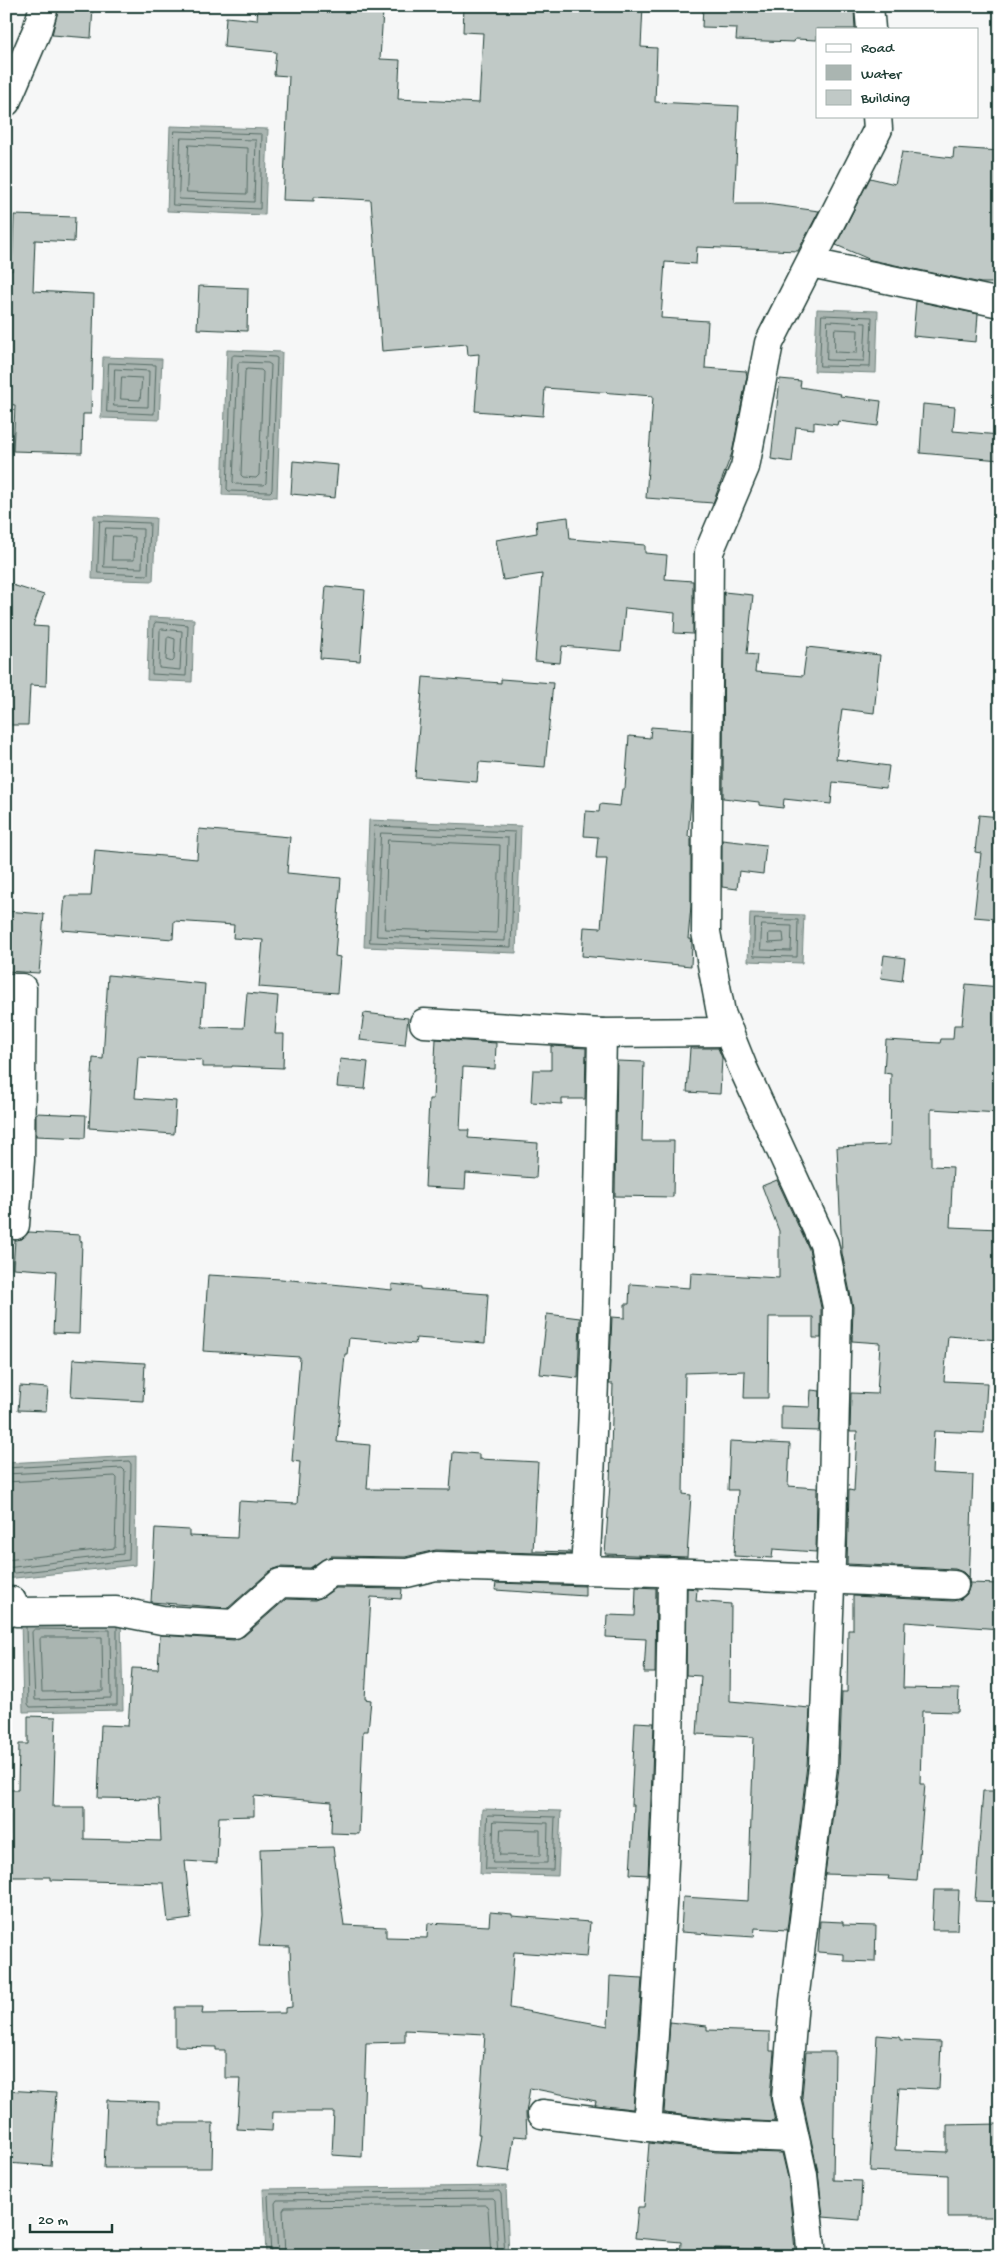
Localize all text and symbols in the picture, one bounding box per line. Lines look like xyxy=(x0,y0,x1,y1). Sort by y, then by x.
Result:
legend xyxy=(816,28,978,118)
text: Road xyxy=(861,40,895,58)
text: Water xyxy=(861,66,903,84)
text: Building xyxy=(860,90,910,108)
scale bar xyxy=(30,2202,112,2234)
text: 20 m xyxy=(38,2212,68,2230)

